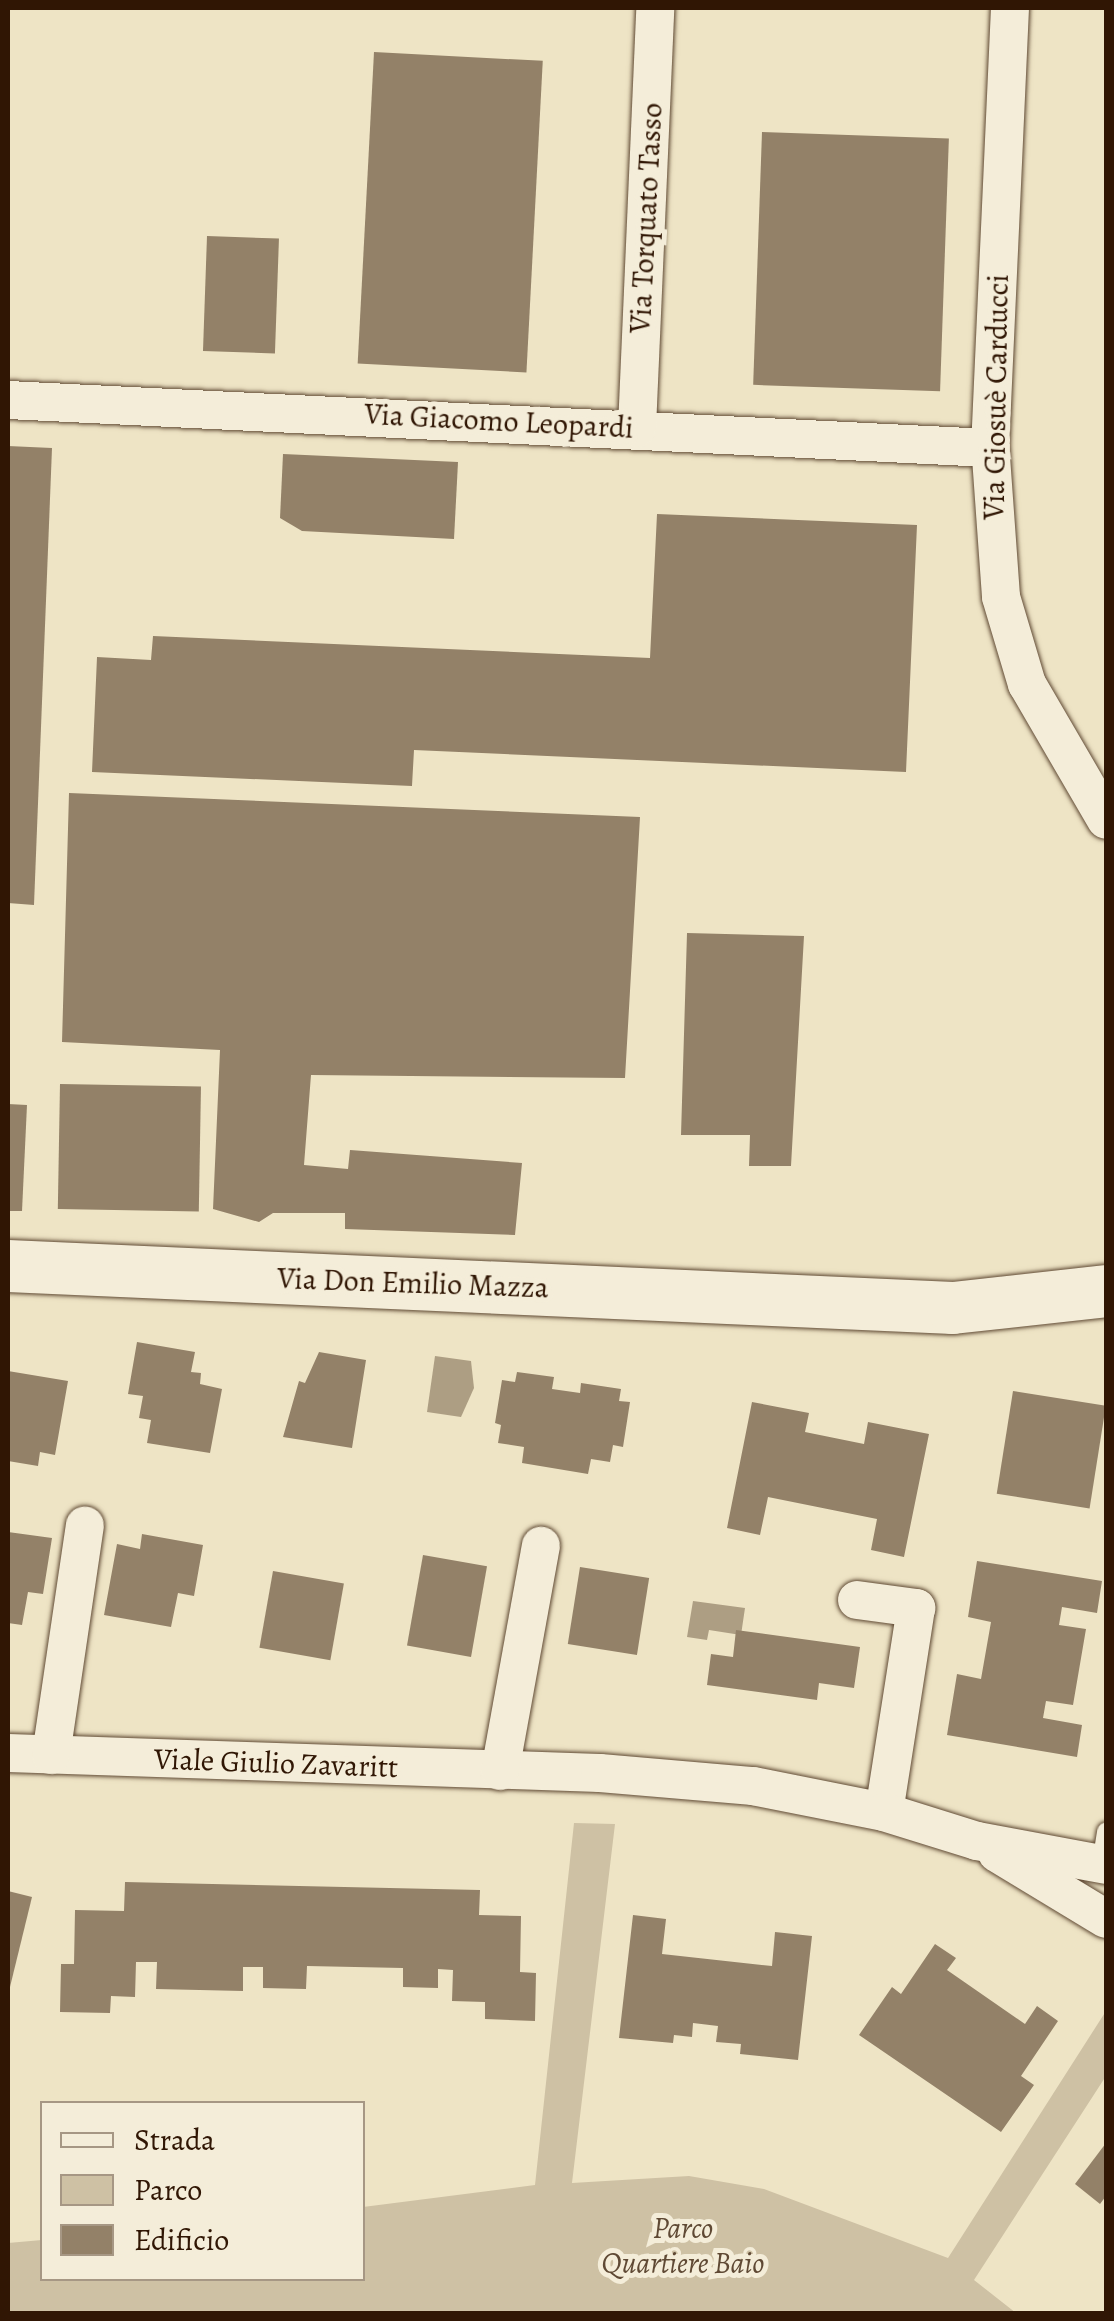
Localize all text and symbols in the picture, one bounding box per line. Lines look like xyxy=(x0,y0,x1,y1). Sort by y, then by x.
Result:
street label: Via Torquato Tasso xyxy=(622,102,670,334)
street label: Via Giosuè Carducci xyxy=(976,274,1016,520)
street label: Via Giacomo Leopardi xyxy=(363,396,635,446)
street label: Via Don Emilio Mazza xyxy=(277,1260,549,1306)
street label: Viale Giulio Zavaritt xyxy=(153,1741,399,1785)
legend xyxy=(40,2101,365,2281)
text: Strada xyxy=(134,2120,215,2160)
text: Parco xyxy=(134,2170,202,2210)
park label: Parco Quartiere Baio xyxy=(602,2210,764,2280)
text: Edificio xyxy=(134,2220,229,2260)

